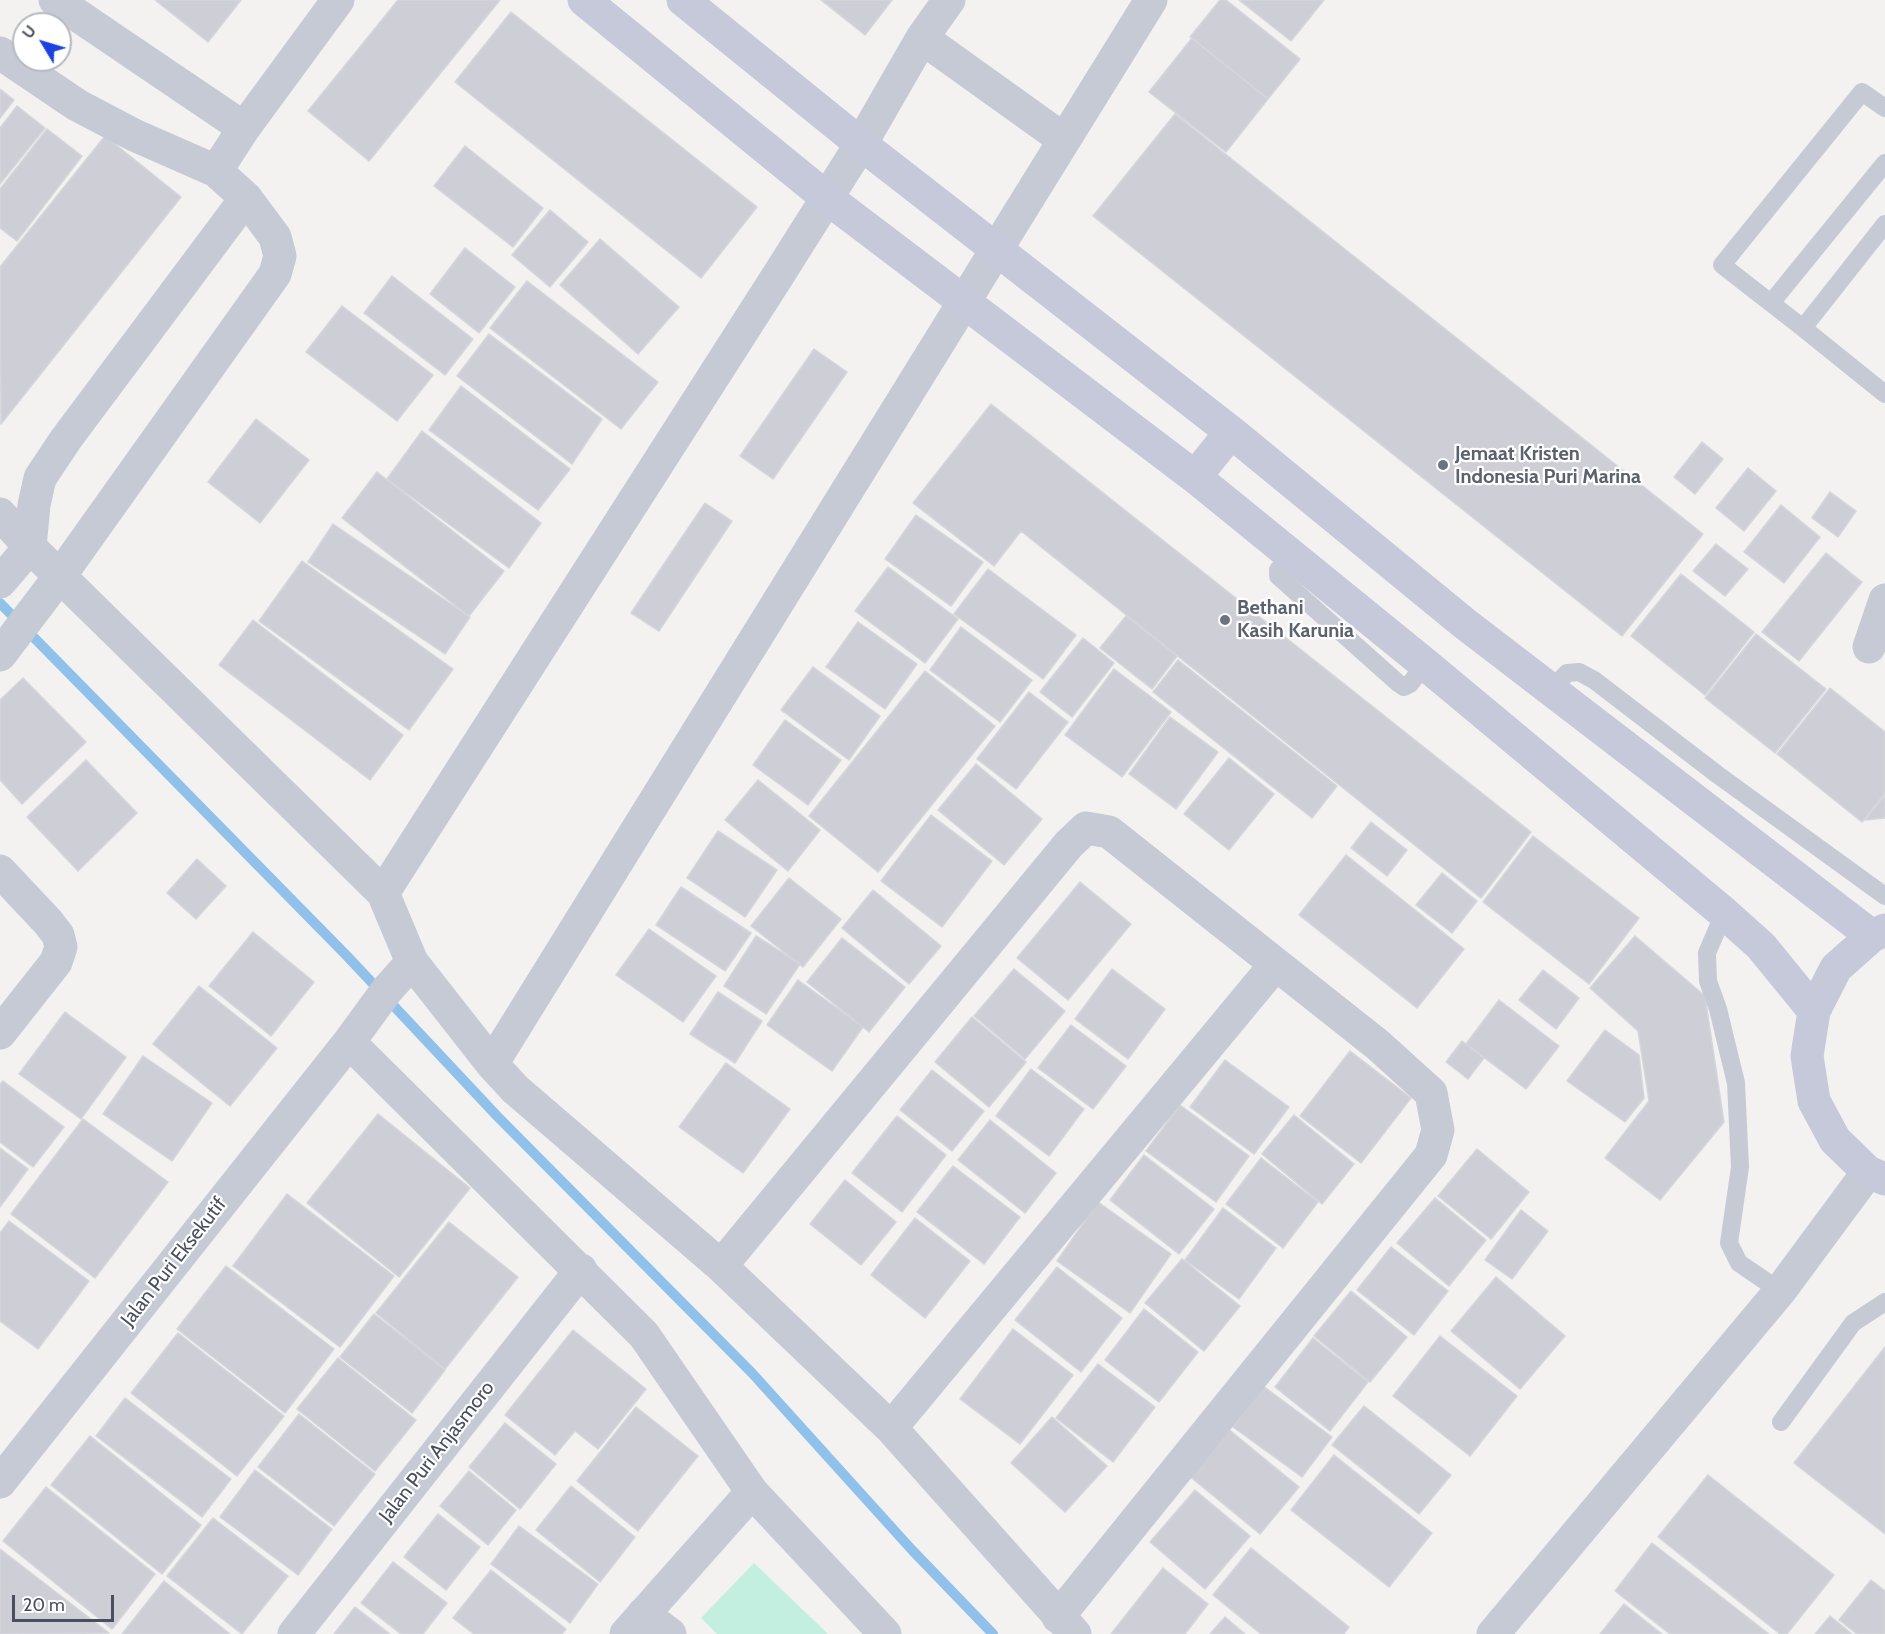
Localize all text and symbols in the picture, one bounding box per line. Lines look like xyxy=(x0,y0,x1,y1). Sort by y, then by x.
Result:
north arrow xyxy=(12,12,72,72)
text: U xyxy=(18,21,40,42)
place label: Jemaat Kristen Indonesia Puri Marina xyxy=(1455,442,1641,489)
marker: Jemaat Kristen Indonesia Puri Marina xyxy=(1436,458,1450,472)
place label: Bethani Kasih Karunia xyxy=(1237,596,1354,643)
marker: Bethani Kasih Karunia xyxy=(1218,613,1232,627)
street label: Jalan Puri Eksekutif xyxy=(116,1193,232,1331)
street label: Jalan Puri Anjasmoro xyxy=(374,1377,500,1527)
scale bar xyxy=(15,1583,117,1621)
text: 20 m xyxy=(23,1594,65,1616)

